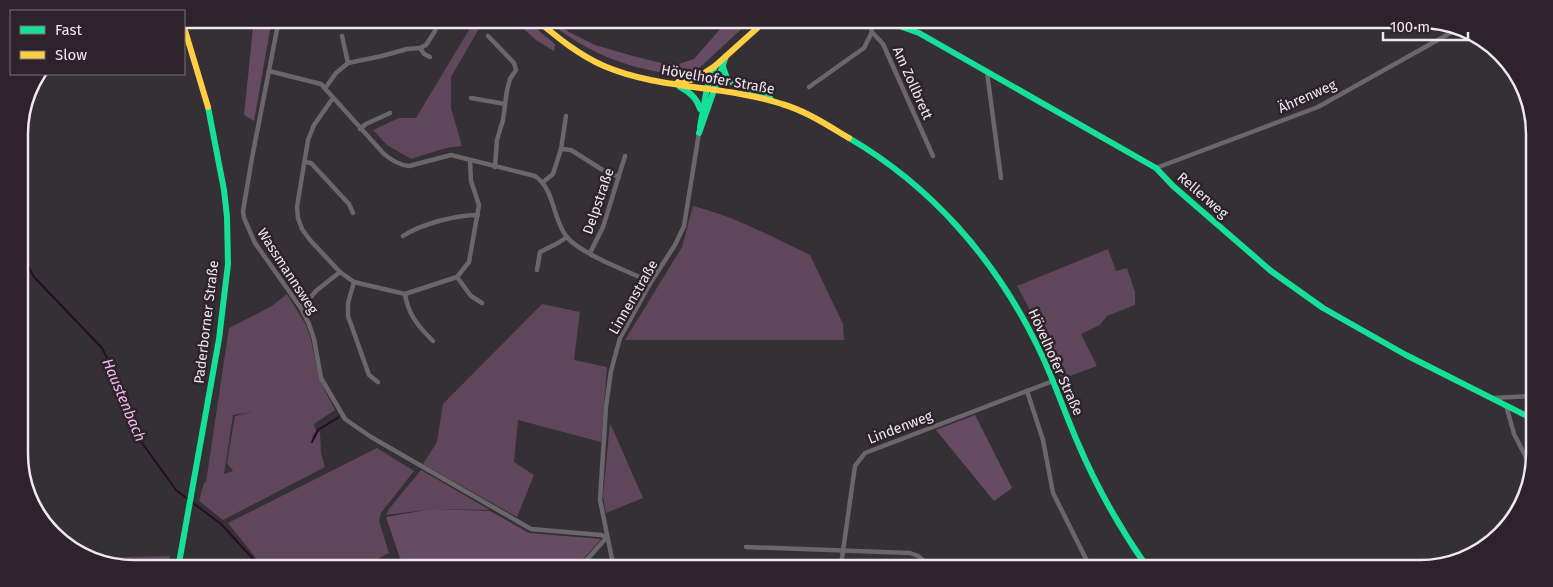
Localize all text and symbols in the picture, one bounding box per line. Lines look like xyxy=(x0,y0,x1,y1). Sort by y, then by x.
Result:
legend xyxy=(10,10,185,75)
scale bar xyxy=(1383,10,1468,42)
text: 100 m xyxy=(1390,18,1430,36)
text: Fast xyxy=(55,21,82,39)
street label: Am Zollbrett xyxy=(889,44,937,123)
text: Slow xyxy=(55,46,87,64)
street label: Hövelhofer Straße xyxy=(660,61,776,98)
street label: Ährenweg xyxy=(1275,76,1340,117)
street label: Delpstraße xyxy=(579,166,618,237)
street label: Rellerweg xyxy=(1174,169,1232,223)
street label: Wassmannsweg xyxy=(254,225,322,318)
street label: Linnenstraße xyxy=(605,257,662,338)
street label: Paderborner Straße xyxy=(190,259,223,385)
street label: Hövelhofer Straße xyxy=(1024,306,1087,418)
water label: Haustenbach xyxy=(98,356,150,444)
street label: Lindenweg xyxy=(865,407,936,448)

